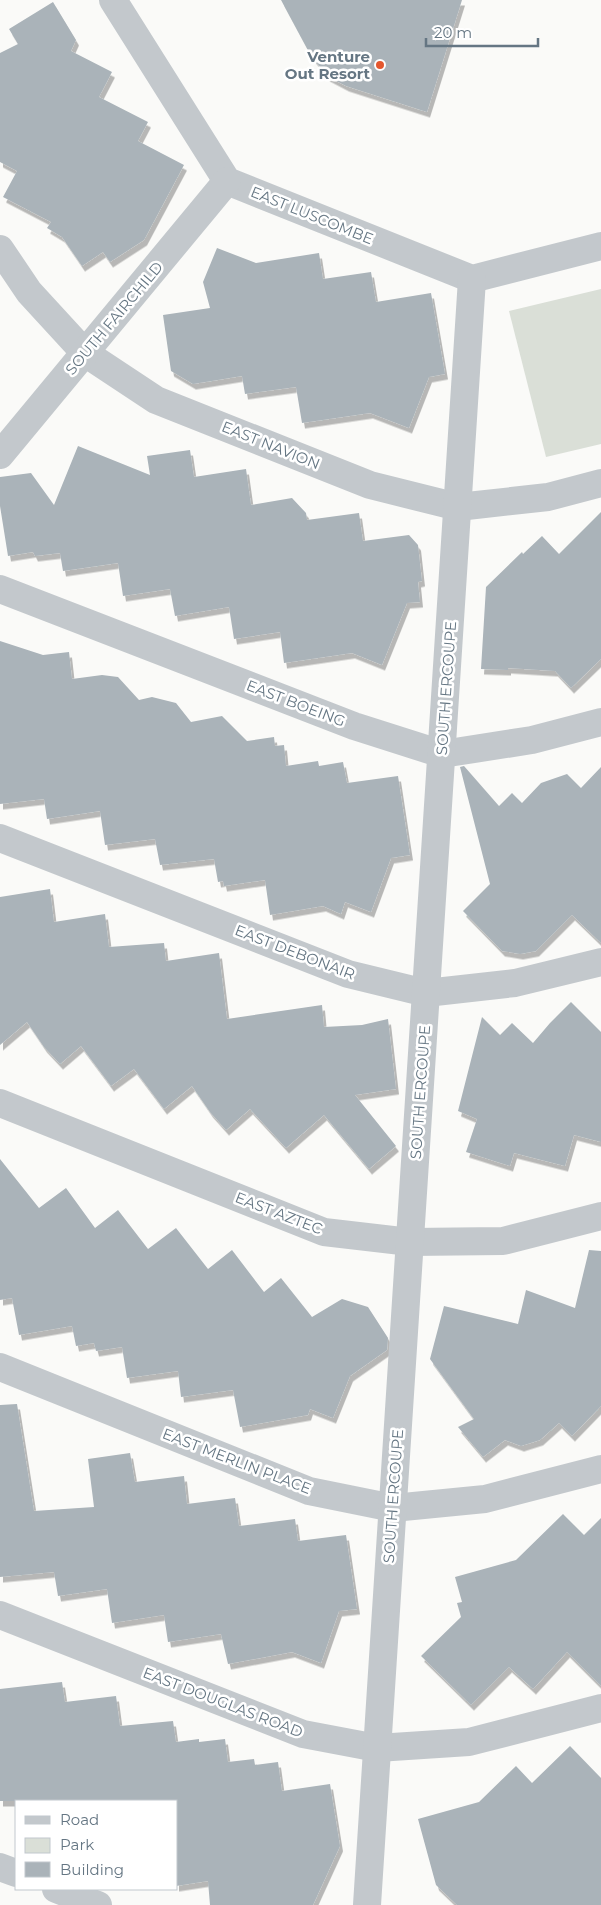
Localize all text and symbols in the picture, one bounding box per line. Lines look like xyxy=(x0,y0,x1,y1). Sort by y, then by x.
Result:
scale bar xyxy=(426,15,538,47)
text: 20 m xyxy=(434,23,472,42)
place label: Venture Out Resort xyxy=(285,47,370,83)
marker: Venture Out Resort xyxy=(374,59,386,71)
street label: EAST LUSCOMBE xyxy=(248,182,376,248)
street label: SOUTH FAIRCHILD xyxy=(61,258,167,378)
street label: EAST NAVION xyxy=(219,417,323,473)
street label: SOUTH ERCOUPE xyxy=(432,620,460,756)
street label: EAST BOEING xyxy=(244,675,348,731)
street label: EAST DEBONAIR xyxy=(232,920,358,984)
street label: SOUTH ERCOUPE xyxy=(406,1024,434,1160)
street label: EAST AZTEC xyxy=(233,1188,326,1239)
street label: EAST MERLIN PLACE xyxy=(160,1424,314,1498)
street label: SOUTH ERCOUPE xyxy=(379,1428,407,1564)
street label: EAST DOUGLAS ROAD xyxy=(140,1663,306,1741)
legend xyxy=(15,1800,178,1890)
text: Road xyxy=(60,1810,99,1829)
text: Park xyxy=(60,1835,94,1854)
text: Building xyxy=(60,1860,124,1879)

